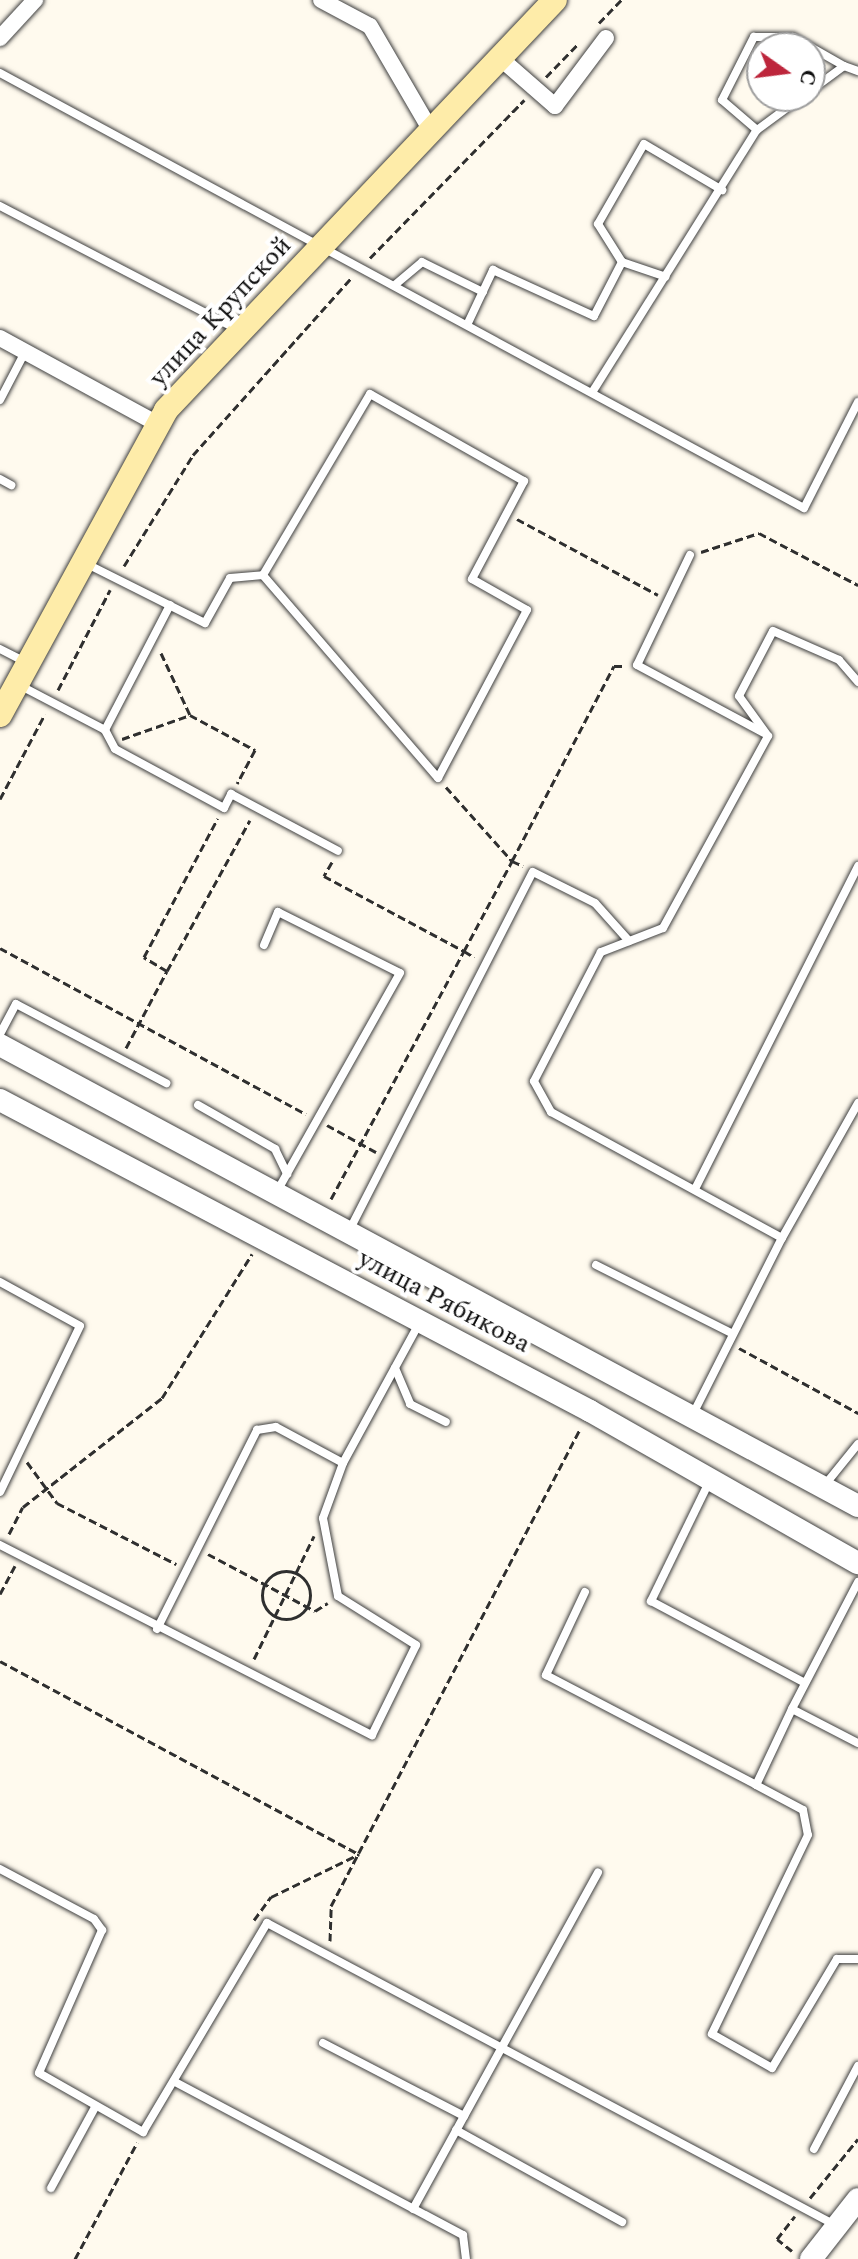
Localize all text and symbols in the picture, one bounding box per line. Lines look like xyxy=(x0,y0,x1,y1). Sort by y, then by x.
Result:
north arrow xyxy=(746,32,826,112)
text: С xyxy=(790,66,826,89)
street label: улица Крупской xyxy=(144,231,298,393)
street label: улица Рябикова xyxy=(353,1244,535,1360)

